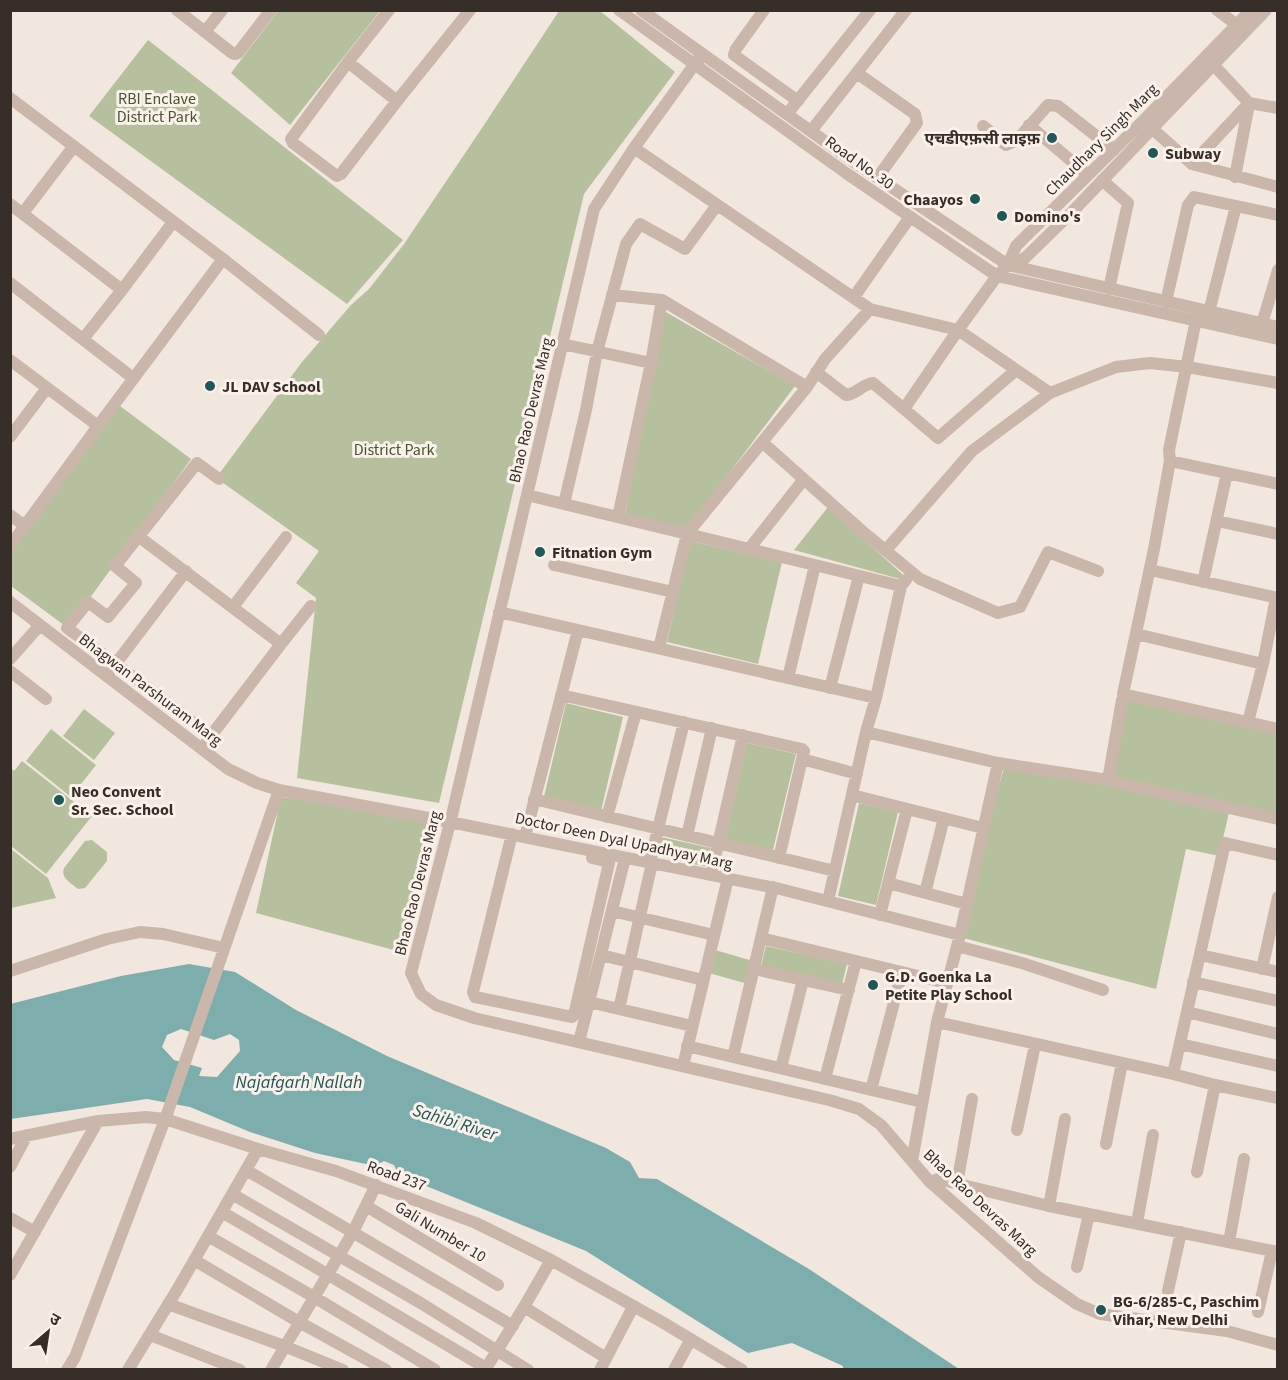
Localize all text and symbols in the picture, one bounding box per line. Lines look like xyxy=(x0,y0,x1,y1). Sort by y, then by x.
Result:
street label: Chaudhary Singh Marg xyxy=(1040,78,1163,201)
park label: RBI Enclave District Park xyxy=(117,88,197,128)
place label: एचडीएफ़सी लाइफ़ xyxy=(925,128,1041,150)
street label: Road No. 30 xyxy=(821,131,898,195)
marker: एचडीएफ़सी लाइफ़ xyxy=(1045,131,1059,145)
place label: Subway xyxy=(1165,143,1222,165)
marker: Subway xyxy=(1146,146,1160,160)
place label: Chaayos xyxy=(904,189,963,211)
marker: Chaayos xyxy=(968,192,982,206)
place label: Domino's xyxy=(1014,206,1081,228)
marker: Domino's xyxy=(995,209,1009,223)
street label: Bhao Rao Devras Marg xyxy=(504,335,558,485)
place label: JL DAV School xyxy=(222,376,321,398)
marker: JL DAV School xyxy=(203,379,217,393)
park label: District Park xyxy=(354,439,434,461)
place label: Fitnation Gym xyxy=(552,542,652,564)
marker: Fitnation Gym xyxy=(533,545,547,559)
street label: Bhagwan Parshuram Marg xyxy=(74,629,227,751)
place label: Neo Convent Sr. Sec. School xyxy=(71,781,174,821)
marker: Neo Convent Sr. Sec. School xyxy=(52,793,66,807)
street label: Doctor Deen Dyal Upadhyay Marg xyxy=(513,807,735,875)
street label: Bhao Rao Devras Marg xyxy=(389,808,447,958)
place label: G.D. Goenka La Petite Play School xyxy=(885,966,1013,1006)
marker: G.D. Goenka La Petite Play School xyxy=(866,978,880,992)
water label: Najafgarh Nallah xyxy=(236,1070,362,1095)
water label: Sahibi River xyxy=(410,1098,501,1147)
street label: Bhao Rao Devras Marg xyxy=(918,1144,1042,1261)
street label: Road 237 xyxy=(364,1155,429,1197)
street label: Gali Number 10 xyxy=(391,1196,490,1268)
place label: BG-6/285-C, Paschim Vihar, New Delhi xyxy=(1112,1291,1259,1331)
north arrow xyxy=(18,1302,78,1362)
marker: BG-6/285-C, Paschim Vihar, New Delhi xyxy=(1094,1303,1108,1317)
text: उ xyxy=(45,1308,65,1332)

